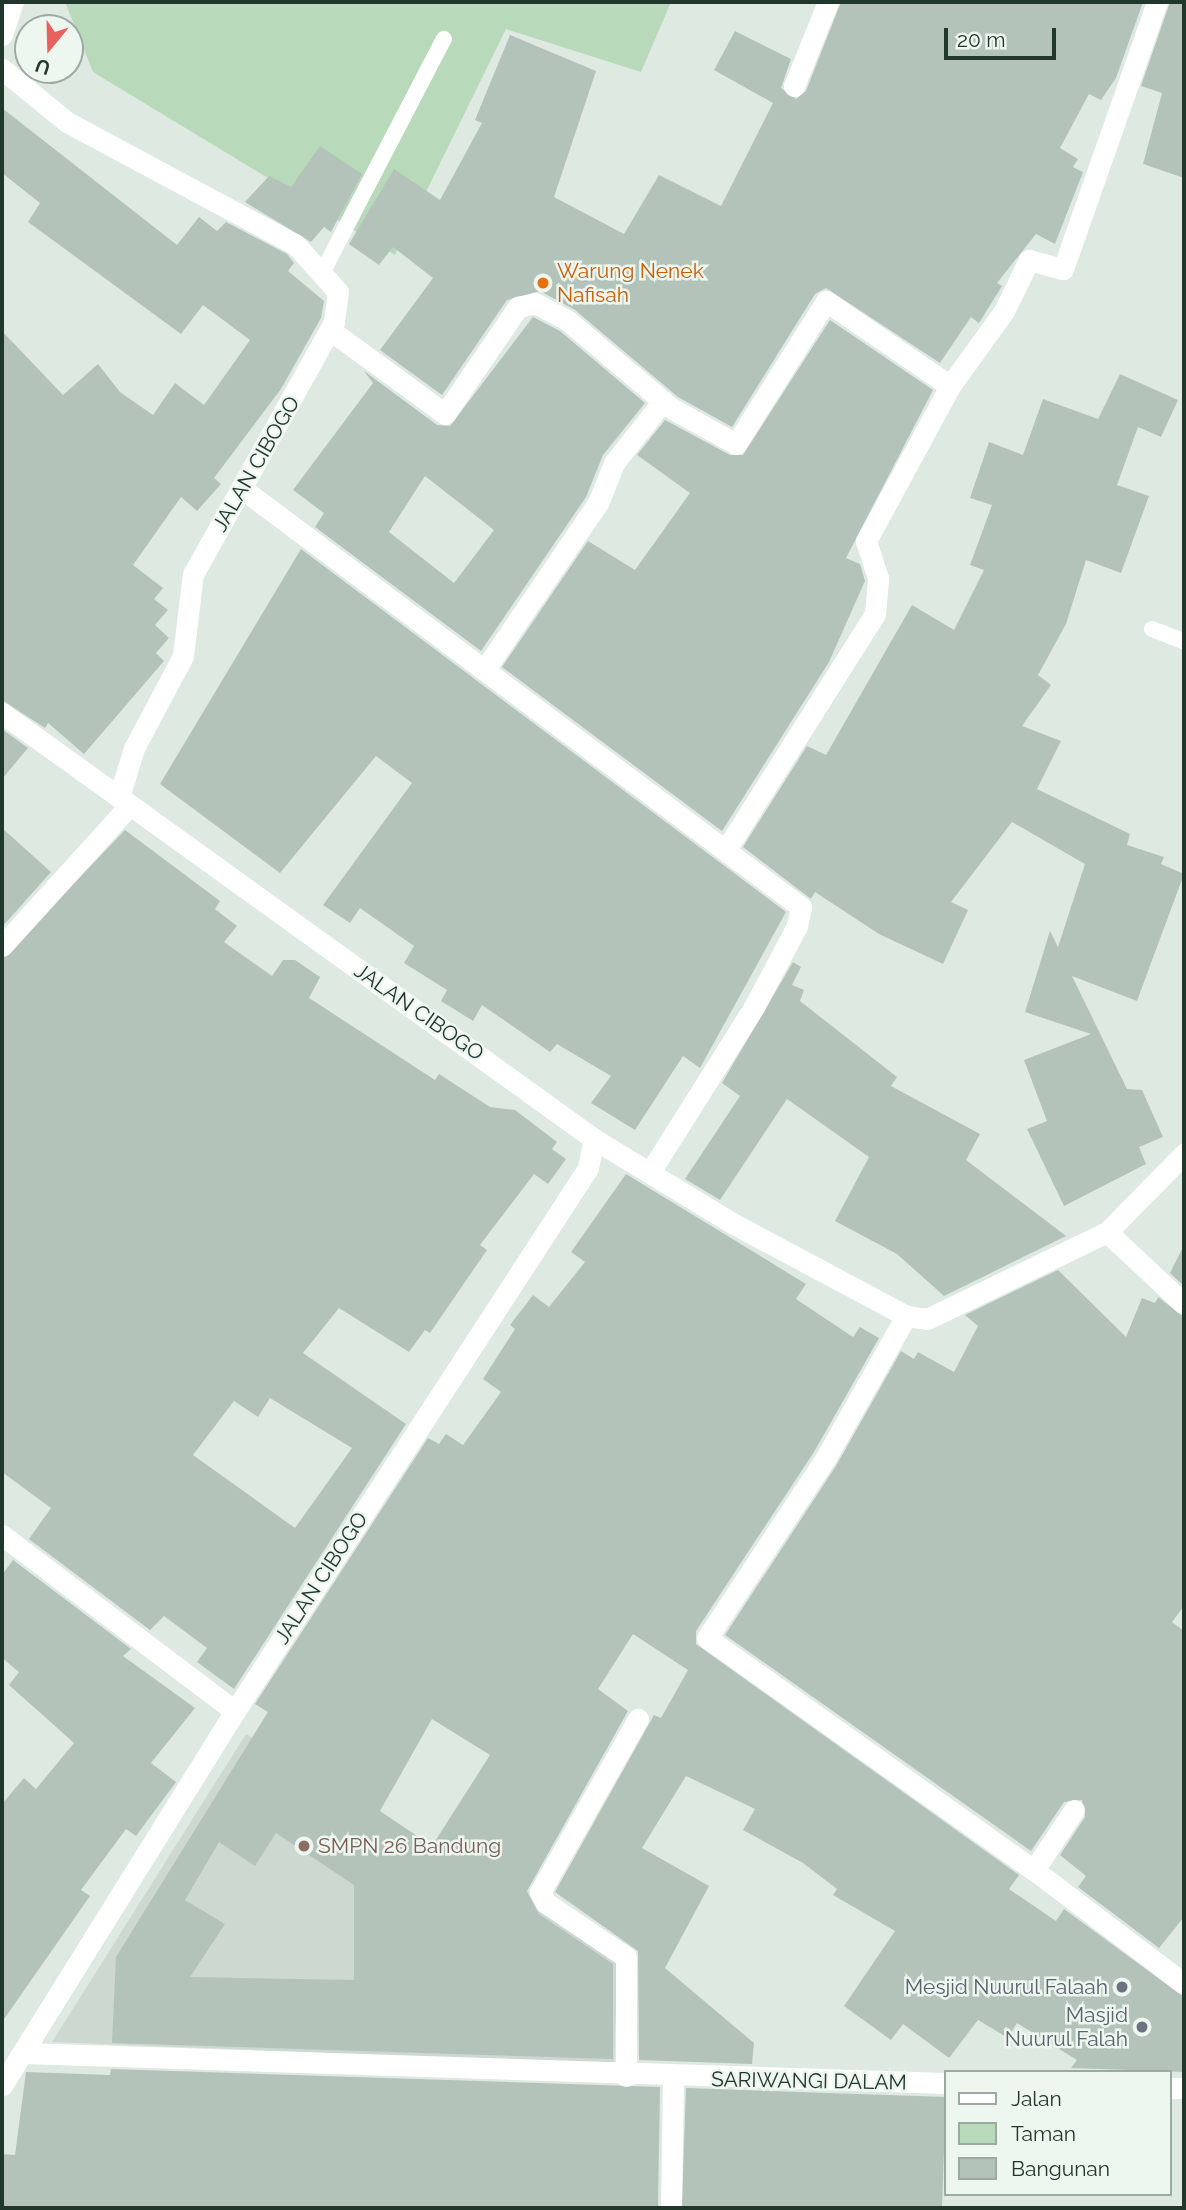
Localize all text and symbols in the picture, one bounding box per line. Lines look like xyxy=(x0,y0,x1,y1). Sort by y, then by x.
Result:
north arrow xyxy=(14,14,84,84)
scale bar xyxy=(948,14,1060,58)
text: 20 m xyxy=(957,27,1005,52)
text: U xyxy=(32,54,53,80)
place label: Warung Nenek Nafisah xyxy=(557,258,704,308)
marker: Warung Nenek Nafisah xyxy=(535,275,551,291)
street label: JALAN CIBOGO xyxy=(207,392,305,536)
street label: JALAN CIBOGO xyxy=(349,958,489,1066)
street label: JALAN CIBOGO xyxy=(269,1507,373,1649)
place label: SMPN 26 Bandung xyxy=(318,1833,501,1859)
marker: SMPN 26 Bandung xyxy=(296,1838,312,1854)
place label: Mesjid Nuurul Falaah xyxy=(904,1974,1108,2000)
marker: Mesjid Nuurul Falaah xyxy=(1114,1979,1130,1995)
place label: Masjid Nuurul Falah xyxy=(1004,2002,1128,2052)
marker: Masjid Nuurul Falah xyxy=(1134,2019,1150,2035)
street label: SARIWANGI DALAM xyxy=(711,2067,907,2095)
legend xyxy=(944,2070,1172,2196)
text: Jalan xyxy=(1011,2086,1062,2111)
text: Taman xyxy=(1011,2121,1076,2146)
text: Bangunan xyxy=(1011,2156,1110,2181)

